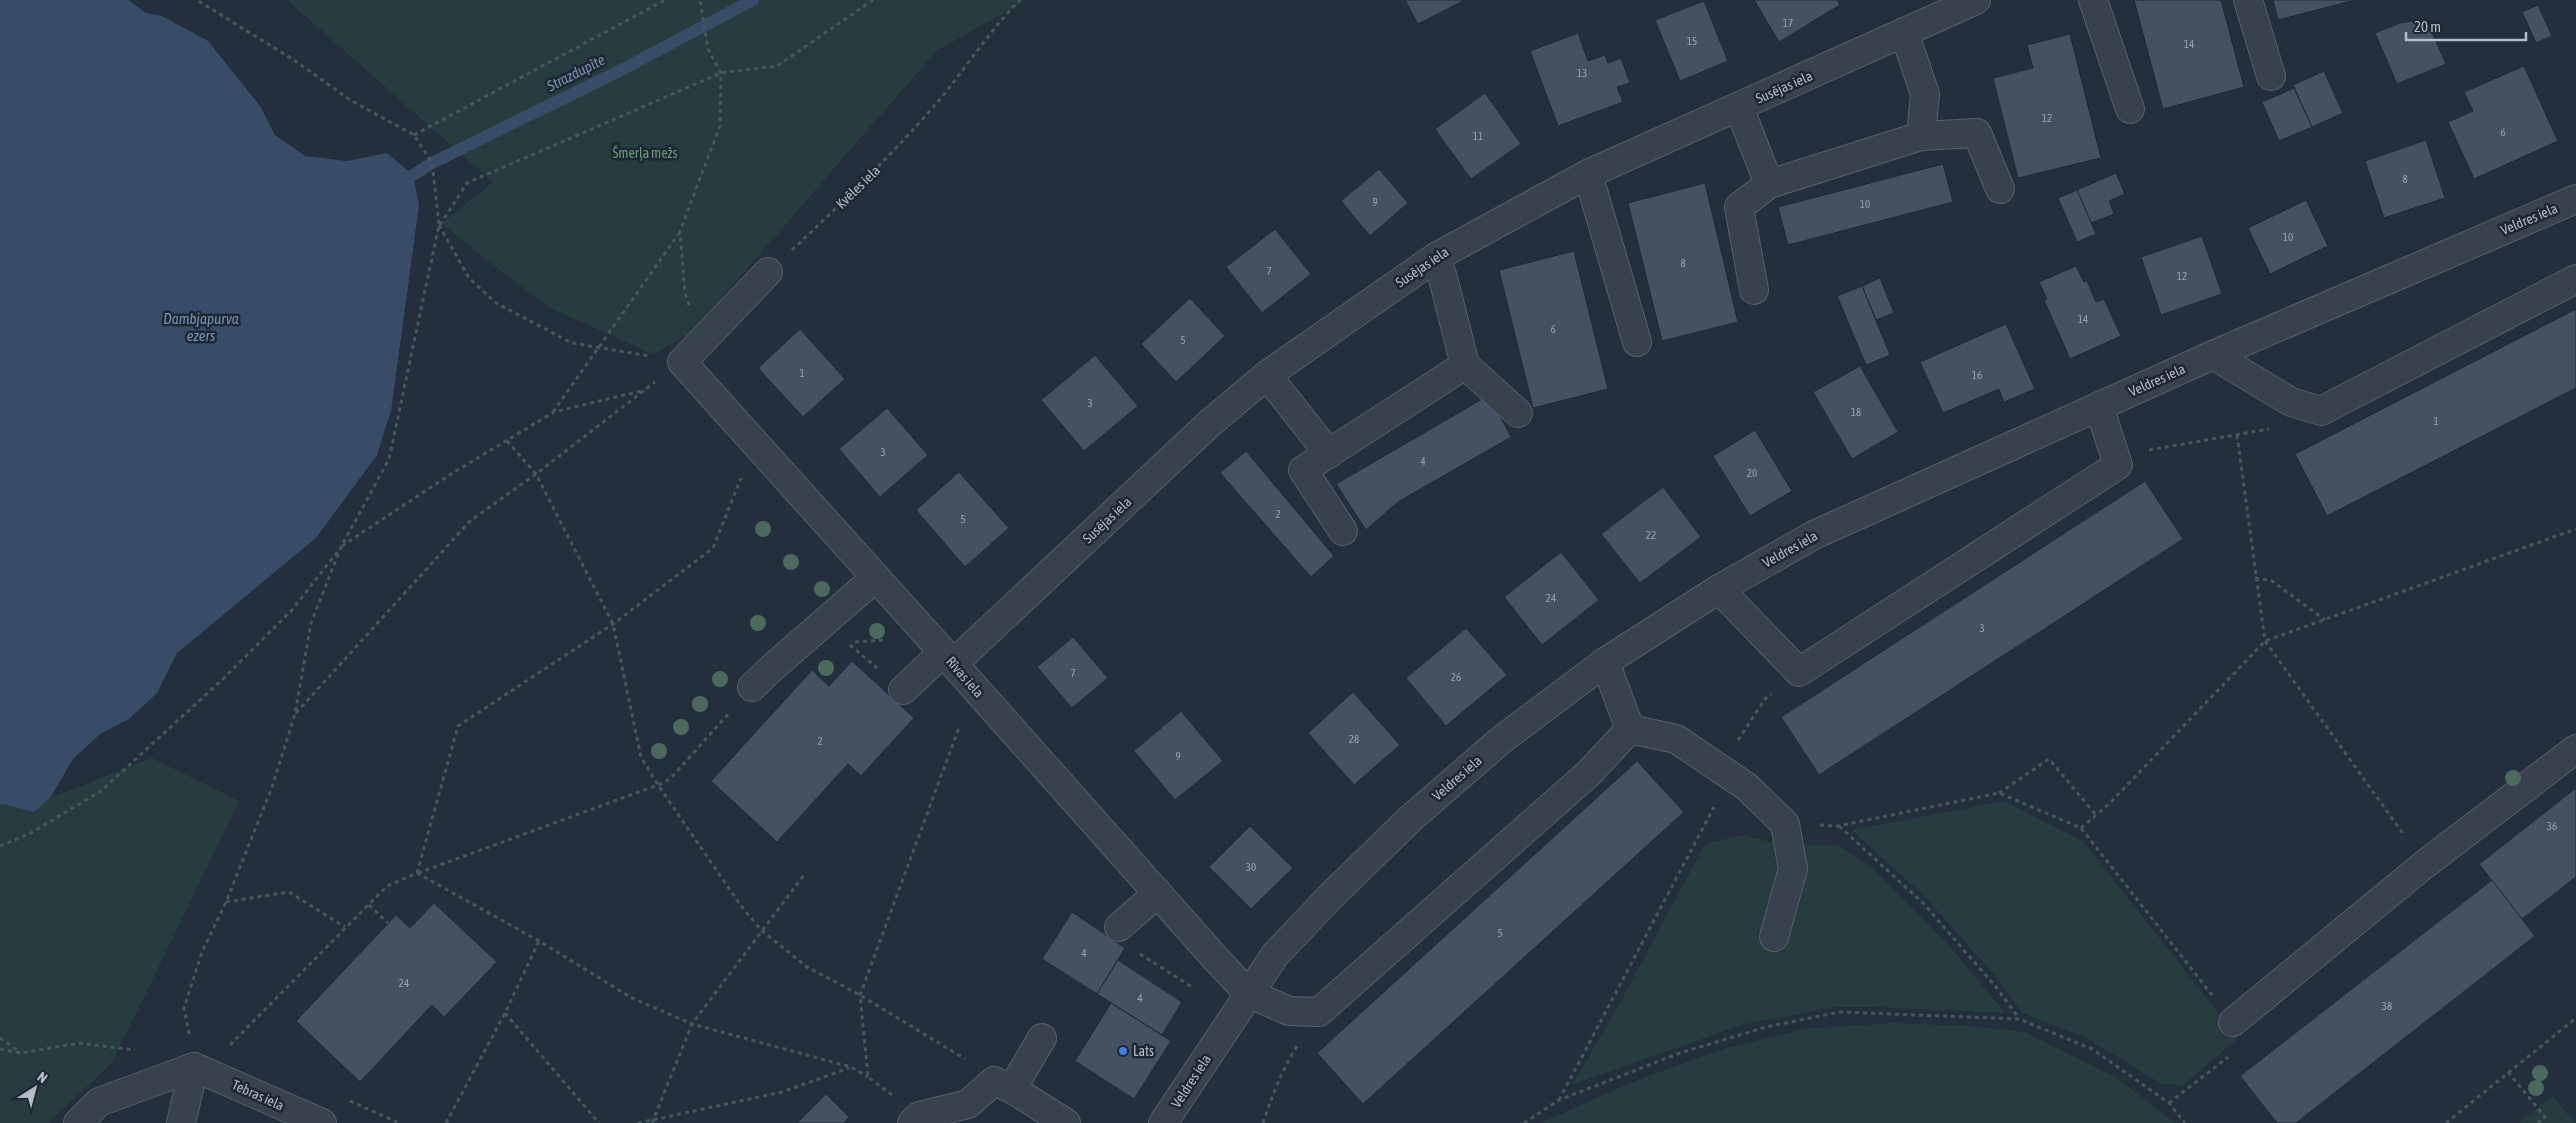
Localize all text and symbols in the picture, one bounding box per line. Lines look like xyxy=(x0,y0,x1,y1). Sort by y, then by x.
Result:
scale bar xyxy=(2406,10,2526,42)
house number: 17 xyxy=(1783,17,1793,29)
text: 20 m xyxy=(2414,18,2441,35)
house number: 15 xyxy=(1687,35,1697,47)
house number: 14 xyxy=(2184,38,2194,50)
water label: Strazdupīte xyxy=(543,51,608,95)
house number: 13 xyxy=(1577,67,1587,79)
street label: Susējas iela xyxy=(1753,67,1815,107)
house number: 12 xyxy=(2042,112,2052,124)
house number: 6 xyxy=(2500,126,2506,138)
house number: 11 xyxy=(1473,130,1483,142)
park label: Šmerļa mežs xyxy=(612,145,678,161)
street label: Kvēles iela xyxy=(833,162,883,212)
house number: 8 xyxy=(2402,173,2408,185)
house number: 9 xyxy=(1372,196,1378,208)
house number: 10 xyxy=(1860,198,1870,210)
street label: Veldres iela xyxy=(2498,200,2560,238)
house number: 10 xyxy=(2283,231,2293,243)
street label: Susējas iela xyxy=(1393,244,1451,290)
house number: 8 xyxy=(1680,257,1686,269)
house number: 7 xyxy=(1266,265,1272,277)
house number: 12 xyxy=(2177,270,2187,282)
water label: Dambjapurva ezers xyxy=(163,310,239,344)
house number: 14 xyxy=(2078,313,2088,325)
house number: 6 xyxy=(1550,323,1556,335)
house number: 5 xyxy=(1180,334,1186,346)
street label: Veldres iela xyxy=(2126,360,2188,400)
house number: 1 xyxy=(799,367,805,379)
house number: 16 xyxy=(1972,369,1982,381)
house number: 3 xyxy=(1087,397,1093,409)
house number: 18 xyxy=(1851,406,1861,418)
house number: 1 xyxy=(2433,415,2439,427)
house number: 3 xyxy=(880,446,886,458)
house number: 4 xyxy=(1420,455,1426,467)
house number: 20 xyxy=(1747,467,1757,479)
street label: Susējas iela xyxy=(1079,494,1135,546)
house number: 2 xyxy=(1275,508,1281,520)
house number: 5 xyxy=(960,513,966,525)
street label: Veldres iela xyxy=(1760,527,1820,571)
house number: 22 xyxy=(1646,529,1656,541)
house number: 24 xyxy=(1546,592,1556,604)
house number: 3 xyxy=(1979,622,1985,634)
street label: Rīvas iela xyxy=(943,653,987,701)
house number: 7 xyxy=(1070,667,1076,679)
house number: 26 xyxy=(1451,671,1461,683)
house number: 28 xyxy=(1349,733,1359,745)
house number: 2 xyxy=(817,735,823,747)
house number: 9 xyxy=(1175,750,1181,762)
street label: Veldres iela xyxy=(1429,752,1485,804)
house number: 36 xyxy=(2547,820,2557,832)
house number: 30 xyxy=(1246,861,1256,873)
house number: 5 xyxy=(1497,927,1503,939)
house number: 4 xyxy=(1081,947,1087,959)
house number: 24 xyxy=(399,977,409,989)
house number: 4 xyxy=(1137,992,1143,1004)
house number: 38 xyxy=(2382,1000,2392,1012)
place label: Lats xyxy=(1133,1043,1154,1059)
marker: Lats xyxy=(1117,1045,1129,1057)
street label: Veldres iela xyxy=(1168,1051,1214,1111)
north arrow xyxy=(10,1063,60,1113)
text: N xyxy=(35,1069,51,1086)
street label: Tebras iela xyxy=(229,1076,287,1114)

